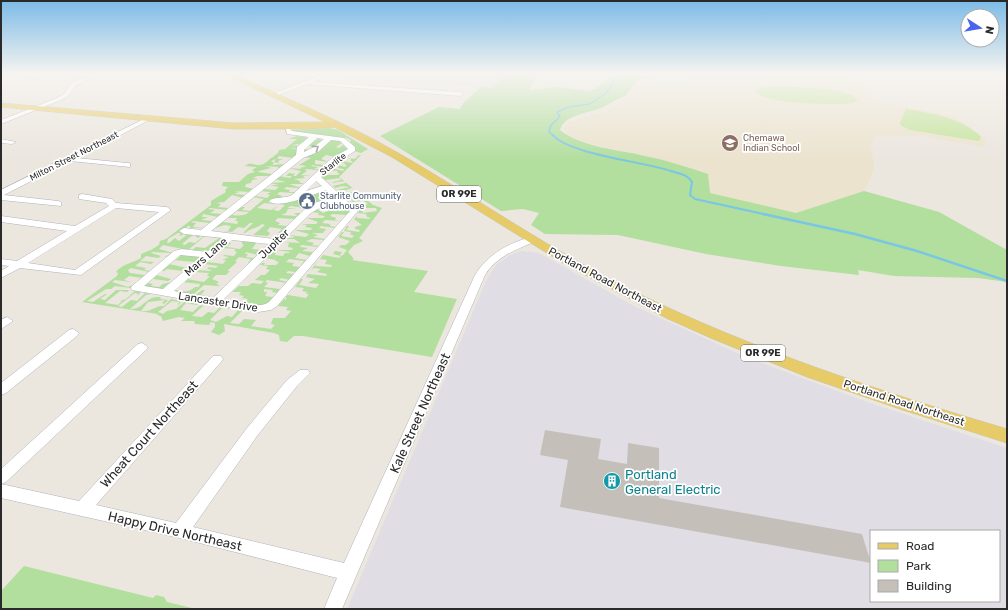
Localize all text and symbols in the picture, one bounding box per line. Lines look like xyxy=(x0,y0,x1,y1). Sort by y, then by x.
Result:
north arrow xyxy=(960,8,1000,48)
text: N xyxy=(982,25,996,35)
street label: Milton Street Northeast xyxy=(28,129,120,183)
school or university icon: Chemawa Indian School xyxy=(720,133,740,153)
place label: Chemawa Indian School xyxy=(743,133,800,153)
one-way arrow xyxy=(312,145,319,153)
street label: Starlite xyxy=(318,151,348,177)
road number: OR 99E xyxy=(437,186,481,202)
public building icon: Starlite Community Clubhouse xyxy=(297,191,317,211)
place label: Starlite Community Clubhouse xyxy=(320,191,401,211)
street label: Jupiter xyxy=(256,226,293,262)
street label: Mars Lane xyxy=(182,235,230,279)
street label: Portland Road Northeast xyxy=(546,245,664,316)
street label: Lancaster Drive xyxy=(177,289,259,315)
road number: OR 99E xyxy=(741,345,785,361)
street label: Kale Street Northeast xyxy=(387,351,453,475)
street label: Wheat Court Northeast xyxy=(97,377,201,491)
street label: Portland Road Northeast xyxy=(842,377,967,429)
place label: Portland General Electric xyxy=(625,467,720,497)
building icon: Portland General Electric xyxy=(602,471,622,491)
street label: Happy Drive Northeast xyxy=(107,508,243,554)
legend xyxy=(870,530,1000,602)
text: Road xyxy=(906,539,934,553)
text: Park xyxy=(906,559,932,573)
text: Building xyxy=(906,579,952,593)

